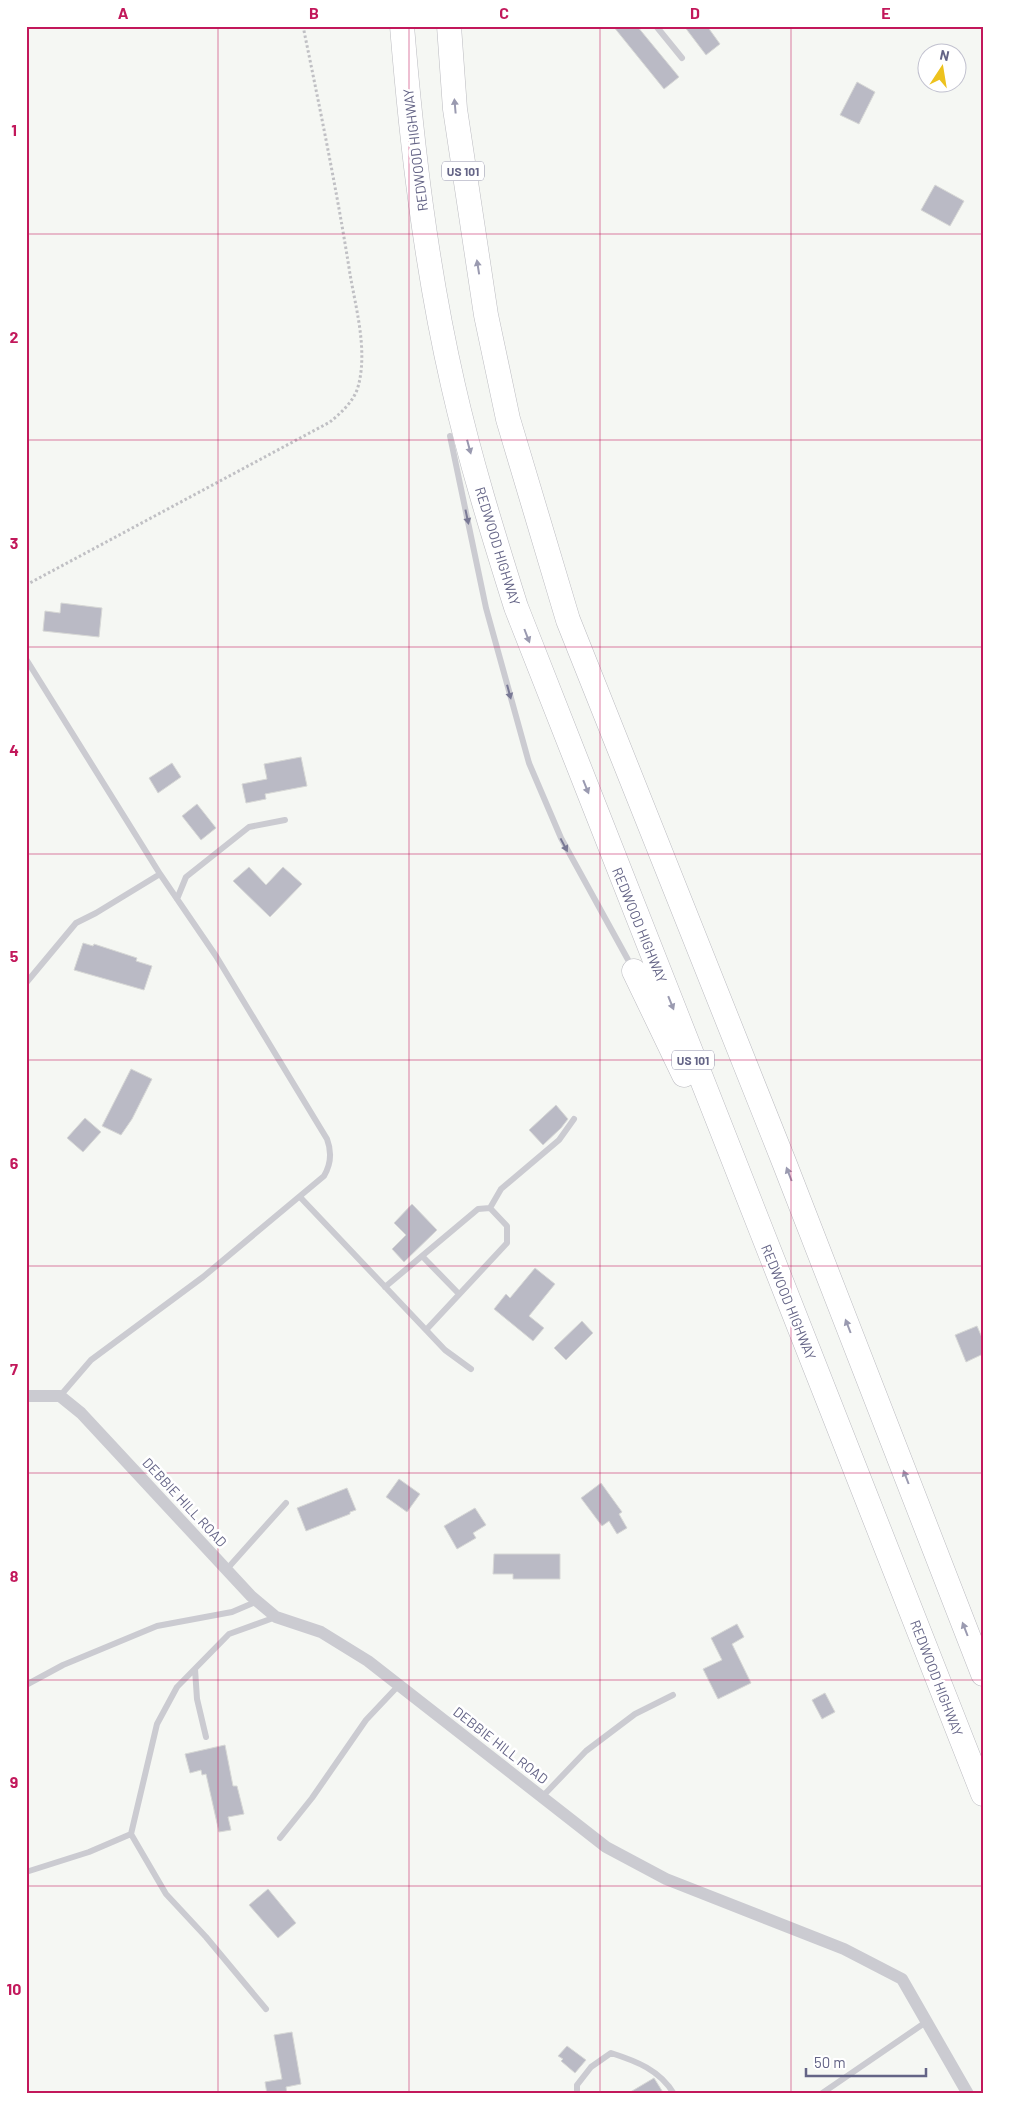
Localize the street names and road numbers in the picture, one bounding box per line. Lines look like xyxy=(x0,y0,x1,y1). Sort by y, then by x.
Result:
street label: REDWOOD HIGHWAY xyxy=(399,88,431,212)
road number: US 101 xyxy=(442,162,484,180)
street label: REDWOOD HIGHWAY xyxy=(472,485,524,607)
street label: REDWOOD HIGHWAY xyxy=(609,865,671,985)
road number: US 101 xyxy=(672,1050,714,1070)
street label: REDWOOD HIGHWAY xyxy=(758,1242,820,1362)
street label: DEBBIE HILL ROAD xyxy=(139,1454,231,1550)
street label: REDWOOD HIGHWAY xyxy=(907,1617,967,1739)
street label: DEBBIE HILL ROAD xyxy=(450,1703,552,1787)

